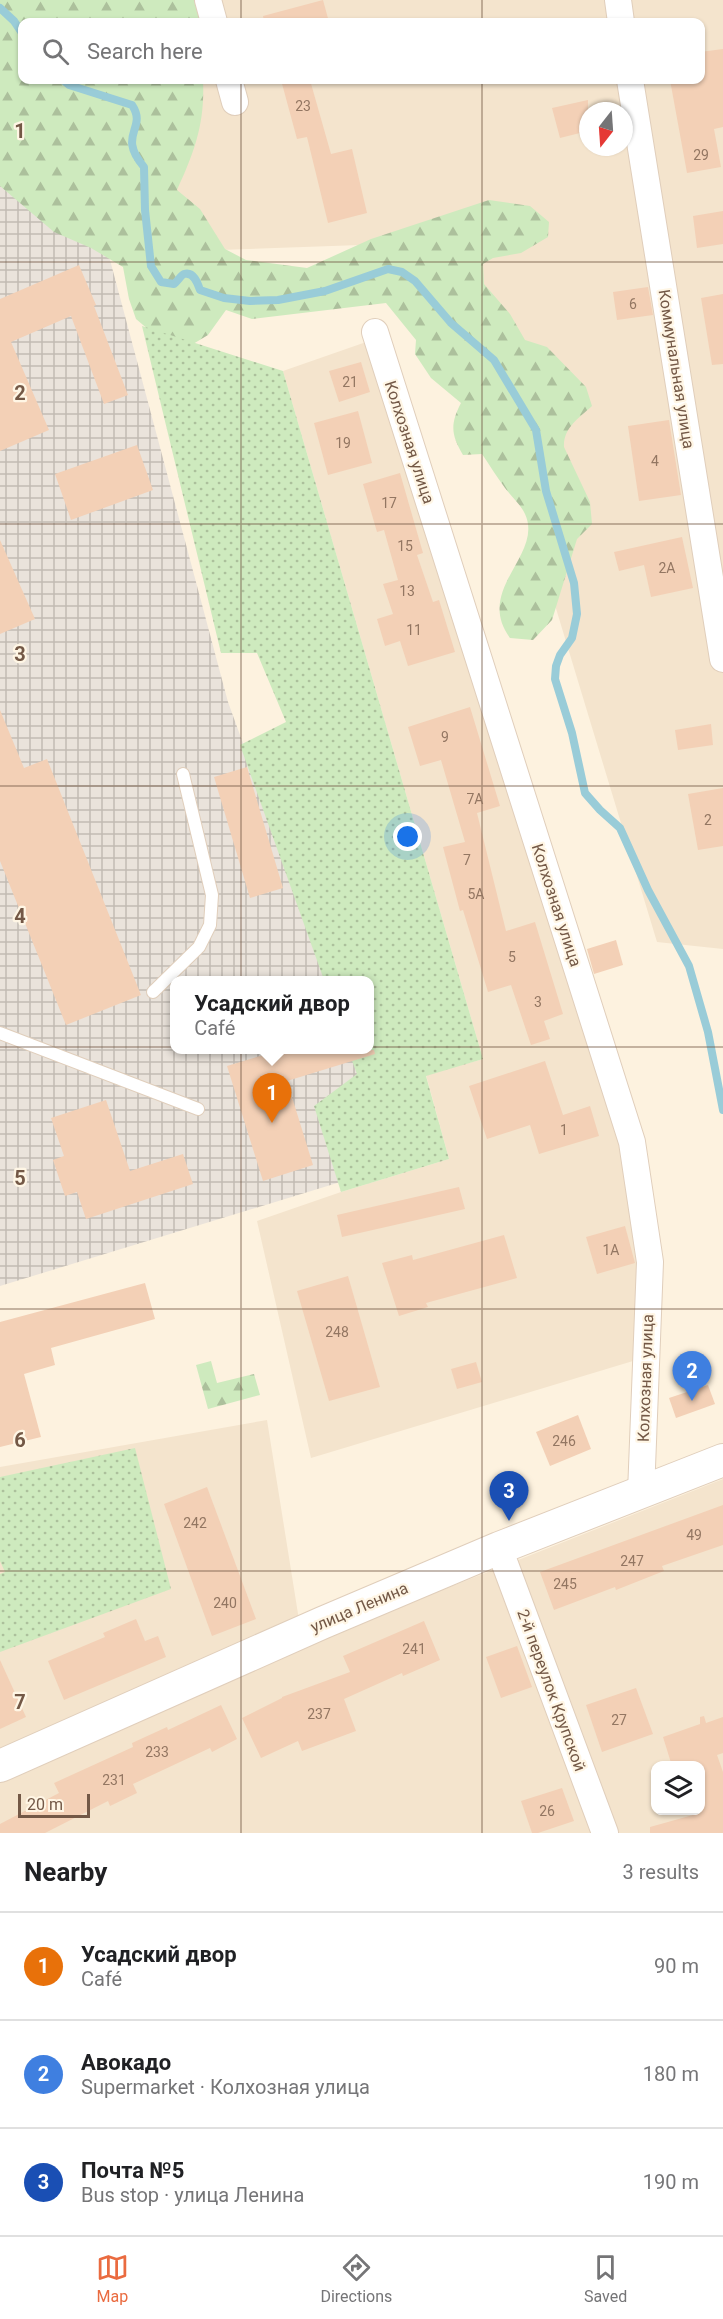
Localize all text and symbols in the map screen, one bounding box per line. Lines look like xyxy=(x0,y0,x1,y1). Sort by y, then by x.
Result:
search box xyxy=(18,18,705,84)
icon: search xyxy=(39,35,72,68)
text: Search here xyxy=(87,39,203,64)
house number: 23 xyxy=(295,98,311,114)
north arrow xyxy=(579,102,633,156)
text: 1 xyxy=(14,119,26,143)
house number: 29 xyxy=(693,147,709,163)
street label: Коммунальная улица xyxy=(655,288,698,450)
house number: 6 xyxy=(629,296,637,312)
house number: 21 xyxy=(342,374,358,390)
street label: Колхозная улица xyxy=(381,378,438,506)
text: 2 xyxy=(14,381,26,405)
house number: 19 xyxy=(335,435,351,451)
house number: 4 xyxy=(651,453,659,469)
house number: 17 xyxy=(381,495,397,511)
house number: 15 xyxy=(397,538,413,554)
house number: 2А xyxy=(658,560,676,576)
house number: 13 xyxy=(399,583,415,599)
house number: 11 xyxy=(406,622,422,638)
text: 3 xyxy=(14,642,26,666)
house number: 9 xyxy=(441,729,449,745)
house number: 7А xyxy=(466,791,484,807)
house number: 2 xyxy=(704,812,712,828)
your location xyxy=(393,822,422,851)
street label: Колхозная улица xyxy=(528,841,585,969)
house number: 7 xyxy=(463,852,471,868)
house number: 5А xyxy=(467,886,485,902)
text: 4 xyxy=(14,904,26,928)
house number: 5 xyxy=(508,949,516,965)
popup xyxy=(170,976,374,1054)
text: Усадский двор xyxy=(194,991,350,1016)
house number: 3 xyxy=(534,994,542,1010)
text: Café xyxy=(194,1016,235,1040)
pin: 1 xyxy=(252,1074,292,1123)
house number: 1 xyxy=(560,1122,568,1138)
text: 5 xyxy=(14,1166,26,1190)
house number: 1А xyxy=(602,1242,620,1258)
street label: Колхозная улица xyxy=(634,1314,657,1442)
house number: 248 xyxy=(325,1324,349,1340)
pin: 2 xyxy=(672,1352,712,1401)
text: 6 xyxy=(14,1428,26,1452)
house number: 246 xyxy=(552,1433,576,1449)
pin: 3 xyxy=(490,1472,528,1521)
house number: 242 xyxy=(183,1515,207,1531)
house number: 49 xyxy=(686,1527,702,1543)
house number: 247 xyxy=(620,1553,644,1569)
house number: 245 xyxy=(553,1576,577,1592)
street label: улица Ленина xyxy=(308,1578,411,1637)
house number: 240 xyxy=(213,1595,237,1611)
street label: 2-й переулок Крупской xyxy=(513,1607,590,1774)
house number: 241 xyxy=(402,1641,426,1657)
text: 7 xyxy=(14,1690,26,1714)
house number: 237 xyxy=(307,1706,331,1722)
house number: 27 xyxy=(611,1712,627,1728)
house number: 233 xyxy=(145,1744,169,1760)
map controls xyxy=(651,1761,705,1815)
button: layers xyxy=(651,1761,705,1815)
house number: 231 xyxy=(102,1772,126,1788)
scale bar xyxy=(18,1791,90,1818)
text: 20 m xyxy=(27,1795,63,1814)
house number: 26 xyxy=(539,1803,555,1819)
text: Nearby xyxy=(24,1857,107,1887)
text: 3 results xyxy=(623,1860,699,1884)
text: Усадский двор xyxy=(81,1942,237,1967)
text: 1 xyxy=(38,1954,49,1978)
text: 90 m xyxy=(654,1954,699,1978)
text: Café xyxy=(81,1967,122,1991)
text: Авокадо xyxy=(81,2050,171,2075)
text: 2 xyxy=(38,2062,49,2086)
text: 180 m xyxy=(643,2062,699,2086)
text: Supermarket · Колхозная улица xyxy=(81,2075,370,2099)
text: Почта №5 xyxy=(81,2158,184,2183)
text: 3 xyxy=(38,2170,49,2194)
text: 190 m xyxy=(643,2170,699,2194)
text: Bus stop · улица Ленина xyxy=(81,2183,304,2207)
tab: Map xyxy=(96,2251,129,2306)
tab: Directions xyxy=(320,2251,392,2306)
tab: Saved xyxy=(584,2251,627,2306)

